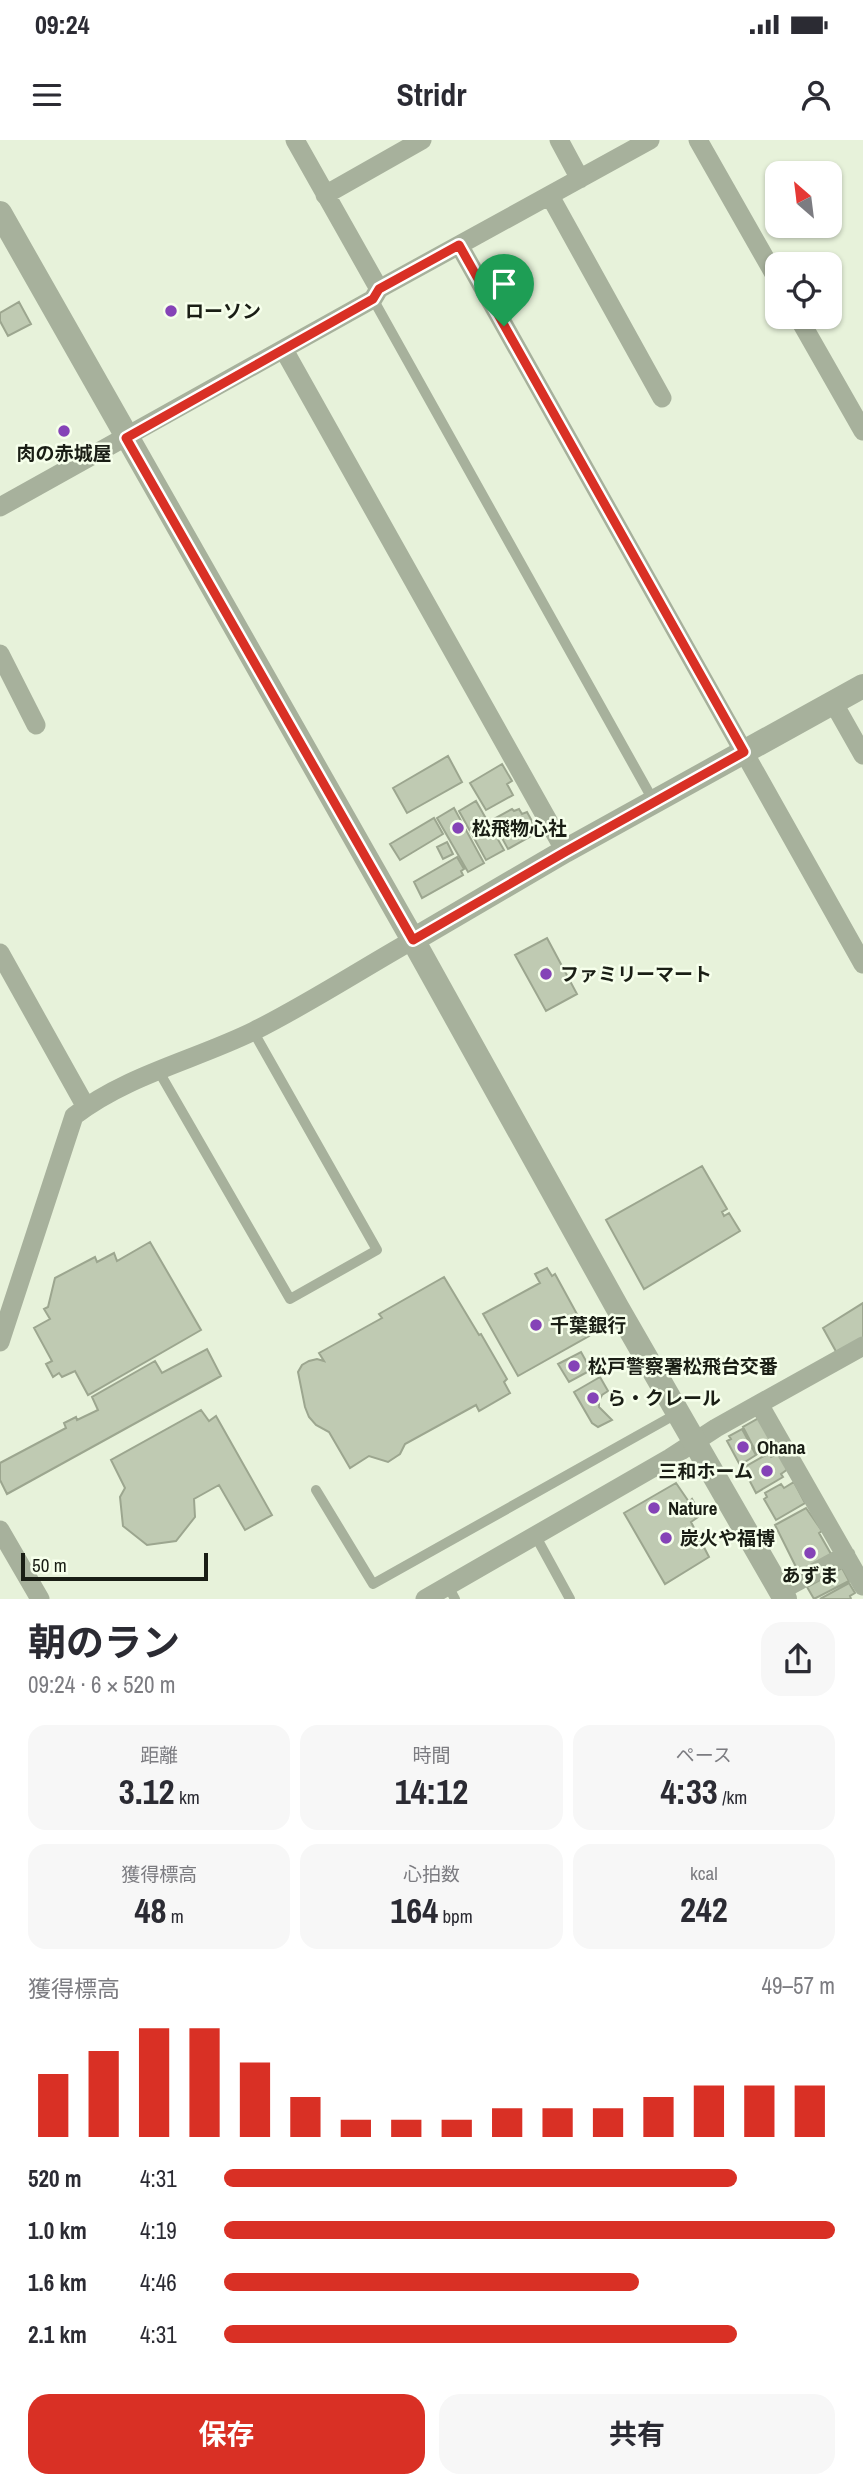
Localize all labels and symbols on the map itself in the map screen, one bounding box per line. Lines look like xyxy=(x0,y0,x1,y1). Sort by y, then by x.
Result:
north arrow xyxy=(765,161,842,238)
pin xyxy=(474,254,534,326)
place label: ローソン xyxy=(185,298,261,324)
marker: ローソン xyxy=(163,303,179,319)
marker: 肉の赤城屋 xyxy=(56,423,72,439)
place label: 肉の赤城屋 xyxy=(16,440,112,466)
place label: 松飛物心社 xyxy=(472,815,567,841)
marker: 松飛物心社 xyxy=(450,820,466,836)
place label: ファミリーマート xyxy=(560,961,712,987)
marker: ファミリーマート xyxy=(538,966,554,982)
place label: 千葉銀行 xyxy=(550,1312,626,1338)
marker: 千葉銀行 xyxy=(528,1317,544,1333)
place label: 松戸警察署松飛台交番 xyxy=(588,1353,778,1379)
marker: 松戸警察署松飛台交番 xyxy=(566,1358,582,1374)
place label: ら・クレール xyxy=(607,1385,721,1411)
marker: ら・クレール xyxy=(585,1390,601,1406)
place label: Ohana xyxy=(757,1434,806,1460)
marker: Ohana xyxy=(735,1439,751,1455)
place label: 三和ホーム xyxy=(659,1458,753,1484)
marker: 三和ホーム xyxy=(759,1463,775,1479)
place label: Nature xyxy=(668,1495,718,1521)
marker: Nature xyxy=(646,1500,662,1516)
place label: 炭火や福博 xyxy=(680,1525,775,1551)
marker: 炭火や福博 xyxy=(658,1530,674,1546)
marker: あずま xyxy=(802,1545,818,1561)
scale bar xyxy=(21,1550,208,1582)
place label: あずま xyxy=(781,1562,839,1588)

